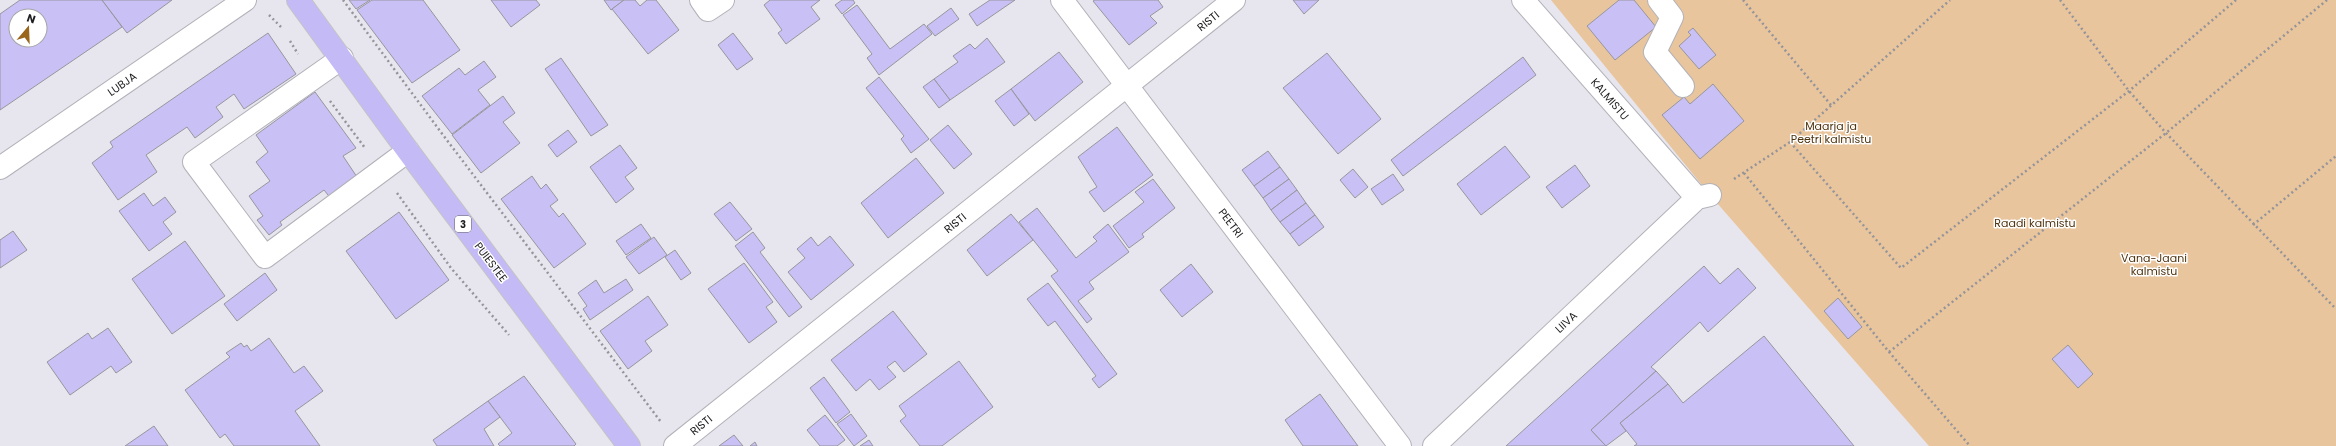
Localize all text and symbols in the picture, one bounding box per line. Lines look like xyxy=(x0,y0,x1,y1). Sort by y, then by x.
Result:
street label: RISTI xyxy=(1193,7,1223,35)
north arrow xyxy=(8,8,48,48)
text: N xyxy=(25,10,38,27)
street label: LUBJA xyxy=(104,68,140,100)
street label: KALMISTU xyxy=(1587,75,1633,123)
park label: Maarja ja Peetri kalmistu xyxy=(1791,118,1871,147)
street label: PEETRI xyxy=(1215,205,1247,241)
street label: RISTI xyxy=(940,209,970,237)
park label: Raadi kalmistu xyxy=(1994,215,2076,231)
road number: 3 xyxy=(455,216,471,232)
street label: PUIESTEE xyxy=(471,239,511,285)
park label: Vana-Jaani kalmistu xyxy=(2121,250,2187,279)
street label: LIIVA xyxy=(1551,307,1581,336)
street label: RISTI xyxy=(686,411,716,439)

